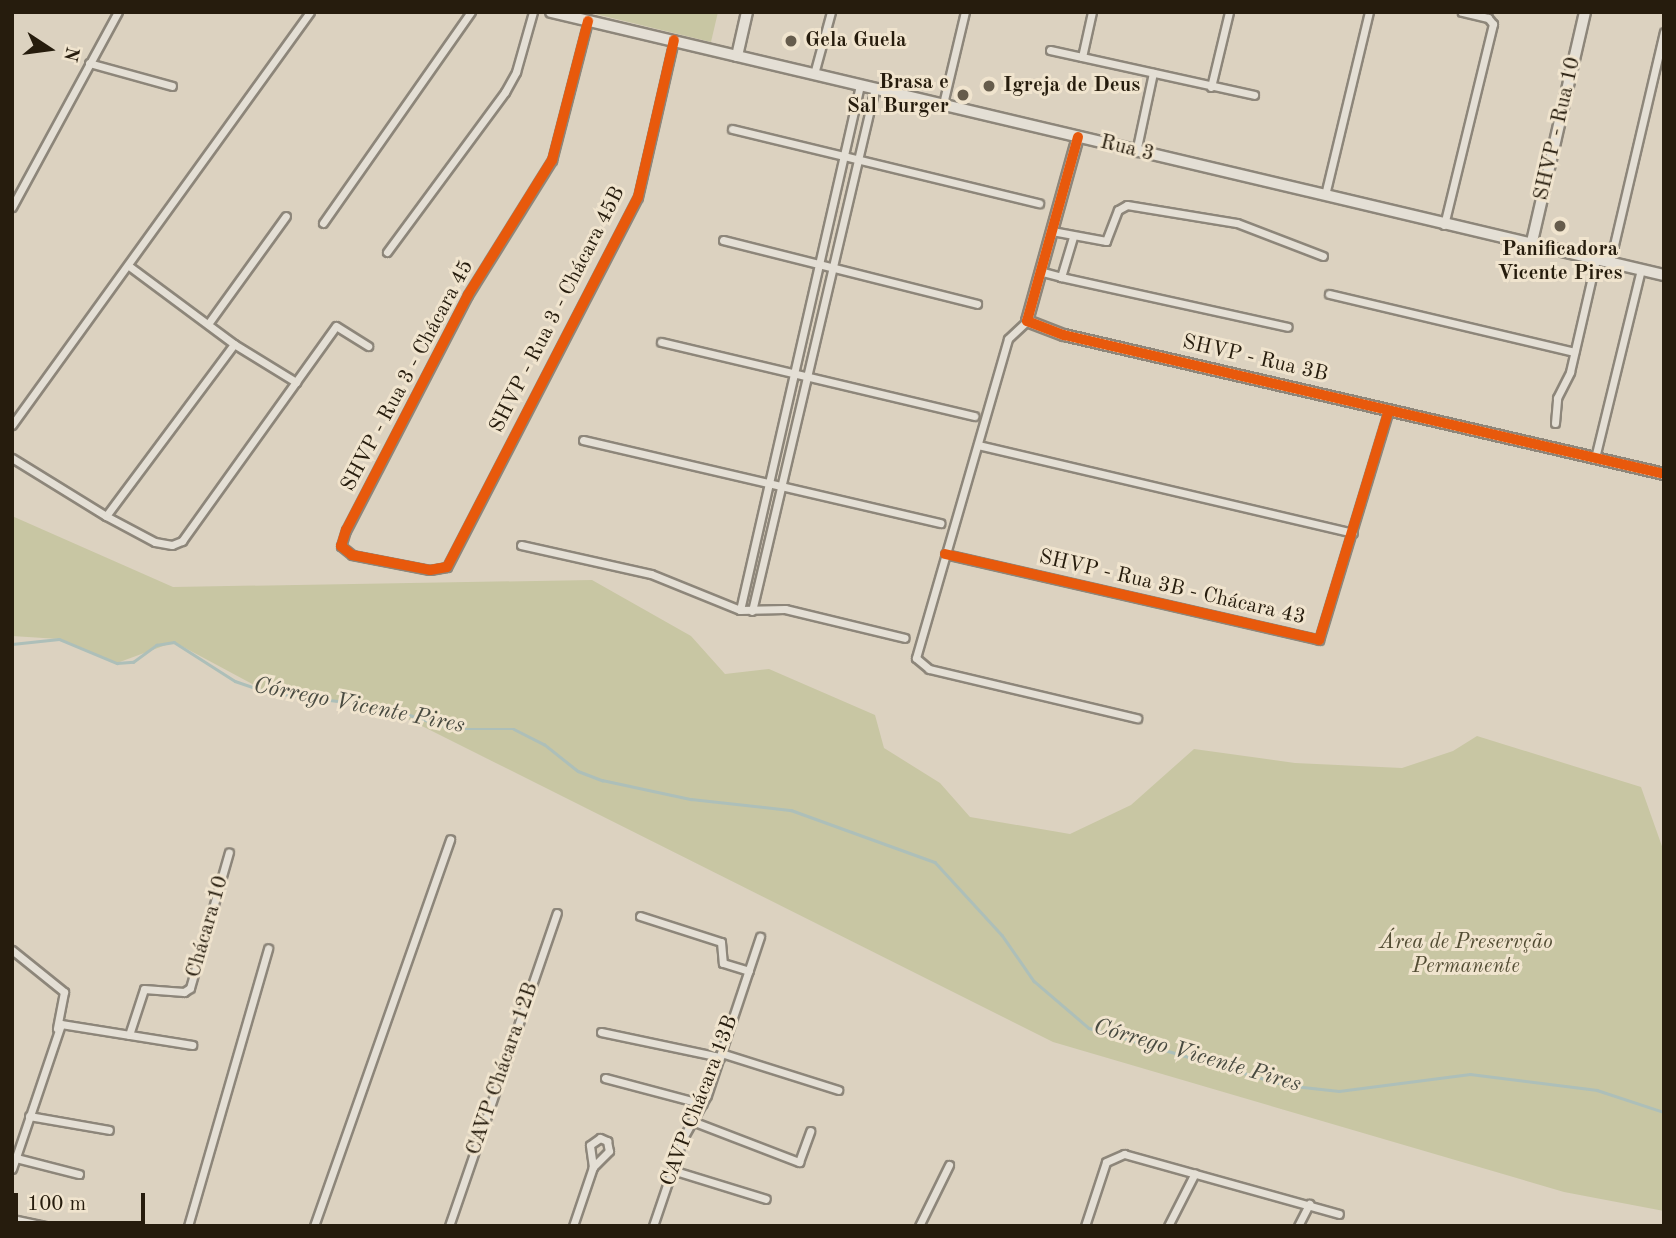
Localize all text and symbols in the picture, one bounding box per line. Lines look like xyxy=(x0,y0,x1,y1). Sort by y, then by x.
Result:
north arrow xyxy=(14,14,84,84)
place label: Gela Guela xyxy=(805,28,907,54)
marker: Gela Guela xyxy=(783,33,799,49)
text: N xyxy=(59,45,81,63)
street label: SHVP - Rua 10 xyxy=(1529,55,1587,203)
place label: Brasa e Sal Burger xyxy=(847,70,949,120)
place label: Igreja de Deus xyxy=(1003,73,1140,99)
marker: Igreja de Deus xyxy=(981,78,997,94)
marker: Brasa e Sal Burger xyxy=(955,87,971,103)
street label: Rua 3 xyxy=(1097,130,1157,168)
street label: SHVP - Rua 3 - Chácara 45B xyxy=(485,183,631,437)
marker: Panificadora Vicente Pires xyxy=(1552,218,1568,234)
place label: Panificadora Vicente Pires xyxy=(1498,237,1622,287)
street label: SHVP - Rua 3 - Chácara 45 xyxy=(336,256,480,496)
street label: SHVP - Rua 3B xyxy=(1180,330,1330,388)
street label: SHVP - Rua 3B - Chácara 43 xyxy=(1036,545,1308,631)
water label: Córrego Vicente Pires xyxy=(251,672,467,740)
street label: Chácara 10 xyxy=(181,873,235,981)
park label: Área de Preservção Permanente xyxy=(1379,930,1553,980)
street label: CAVP Chácara 12B xyxy=(462,979,544,1159)
street label: CAVP Chácara 13B xyxy=(656,1012,744,1190)
water label: Córrego Vicente Pires xyxy=(1090,1013,1304,1099)
scale bar xyxy=(18,1178,149,1222)
text: 100 m xyxy=(27,1194,86,1215)

